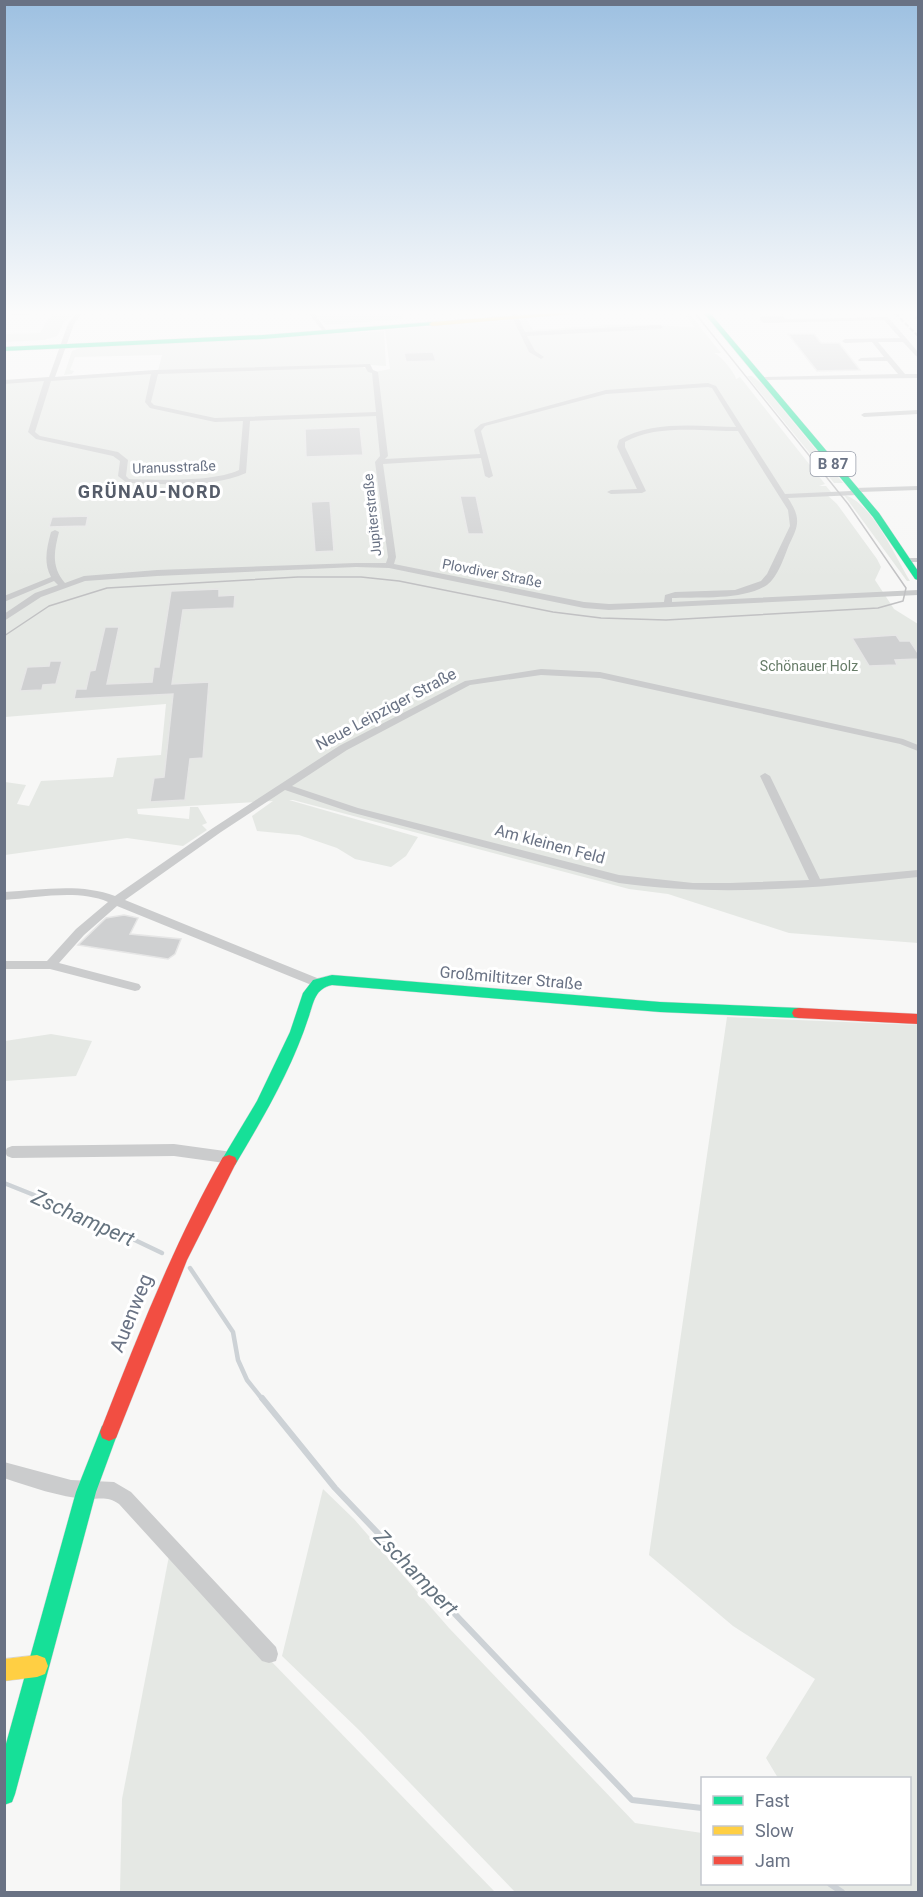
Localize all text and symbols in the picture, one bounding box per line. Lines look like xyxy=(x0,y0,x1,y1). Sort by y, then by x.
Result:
road number: B 87 xyxy=(810,452,856,476)
street label: Uranusstraße xyxy=(132,458,216,476)
street label: Jupiterstraße xyxy=(360,473,384,557)
district label: GRÜNAU-NORD xyxy=(78,481,222,502)
street label: Plovdiver Straße xyxy=(441,555,543,591)
park label: Schönauer Holz xyxy=(760,658,858,674)
street label: Neue Leipziger Straße xyxy=(313,664,459,754)
street label: Am kleinen Feld xyxy=(493,820,607,868)
street label: Großmiltitzer Straße xyxy=(439,962,583,994)
water label: Zschampert xyxy=(27,1184,138,1251)
street label: Auenweg xyxy=(104,1270,158,1356)
water label: Zschampert xyxy=(369,1524,463,1621)
legend xyxy=(701,1777,911,1885)
text: Fast xyxy=(755,1790,790,1811)
text: Slow xyxy=(755,1820,794,1841)
text: Jam xyxy=(755,1850,791,1871)

